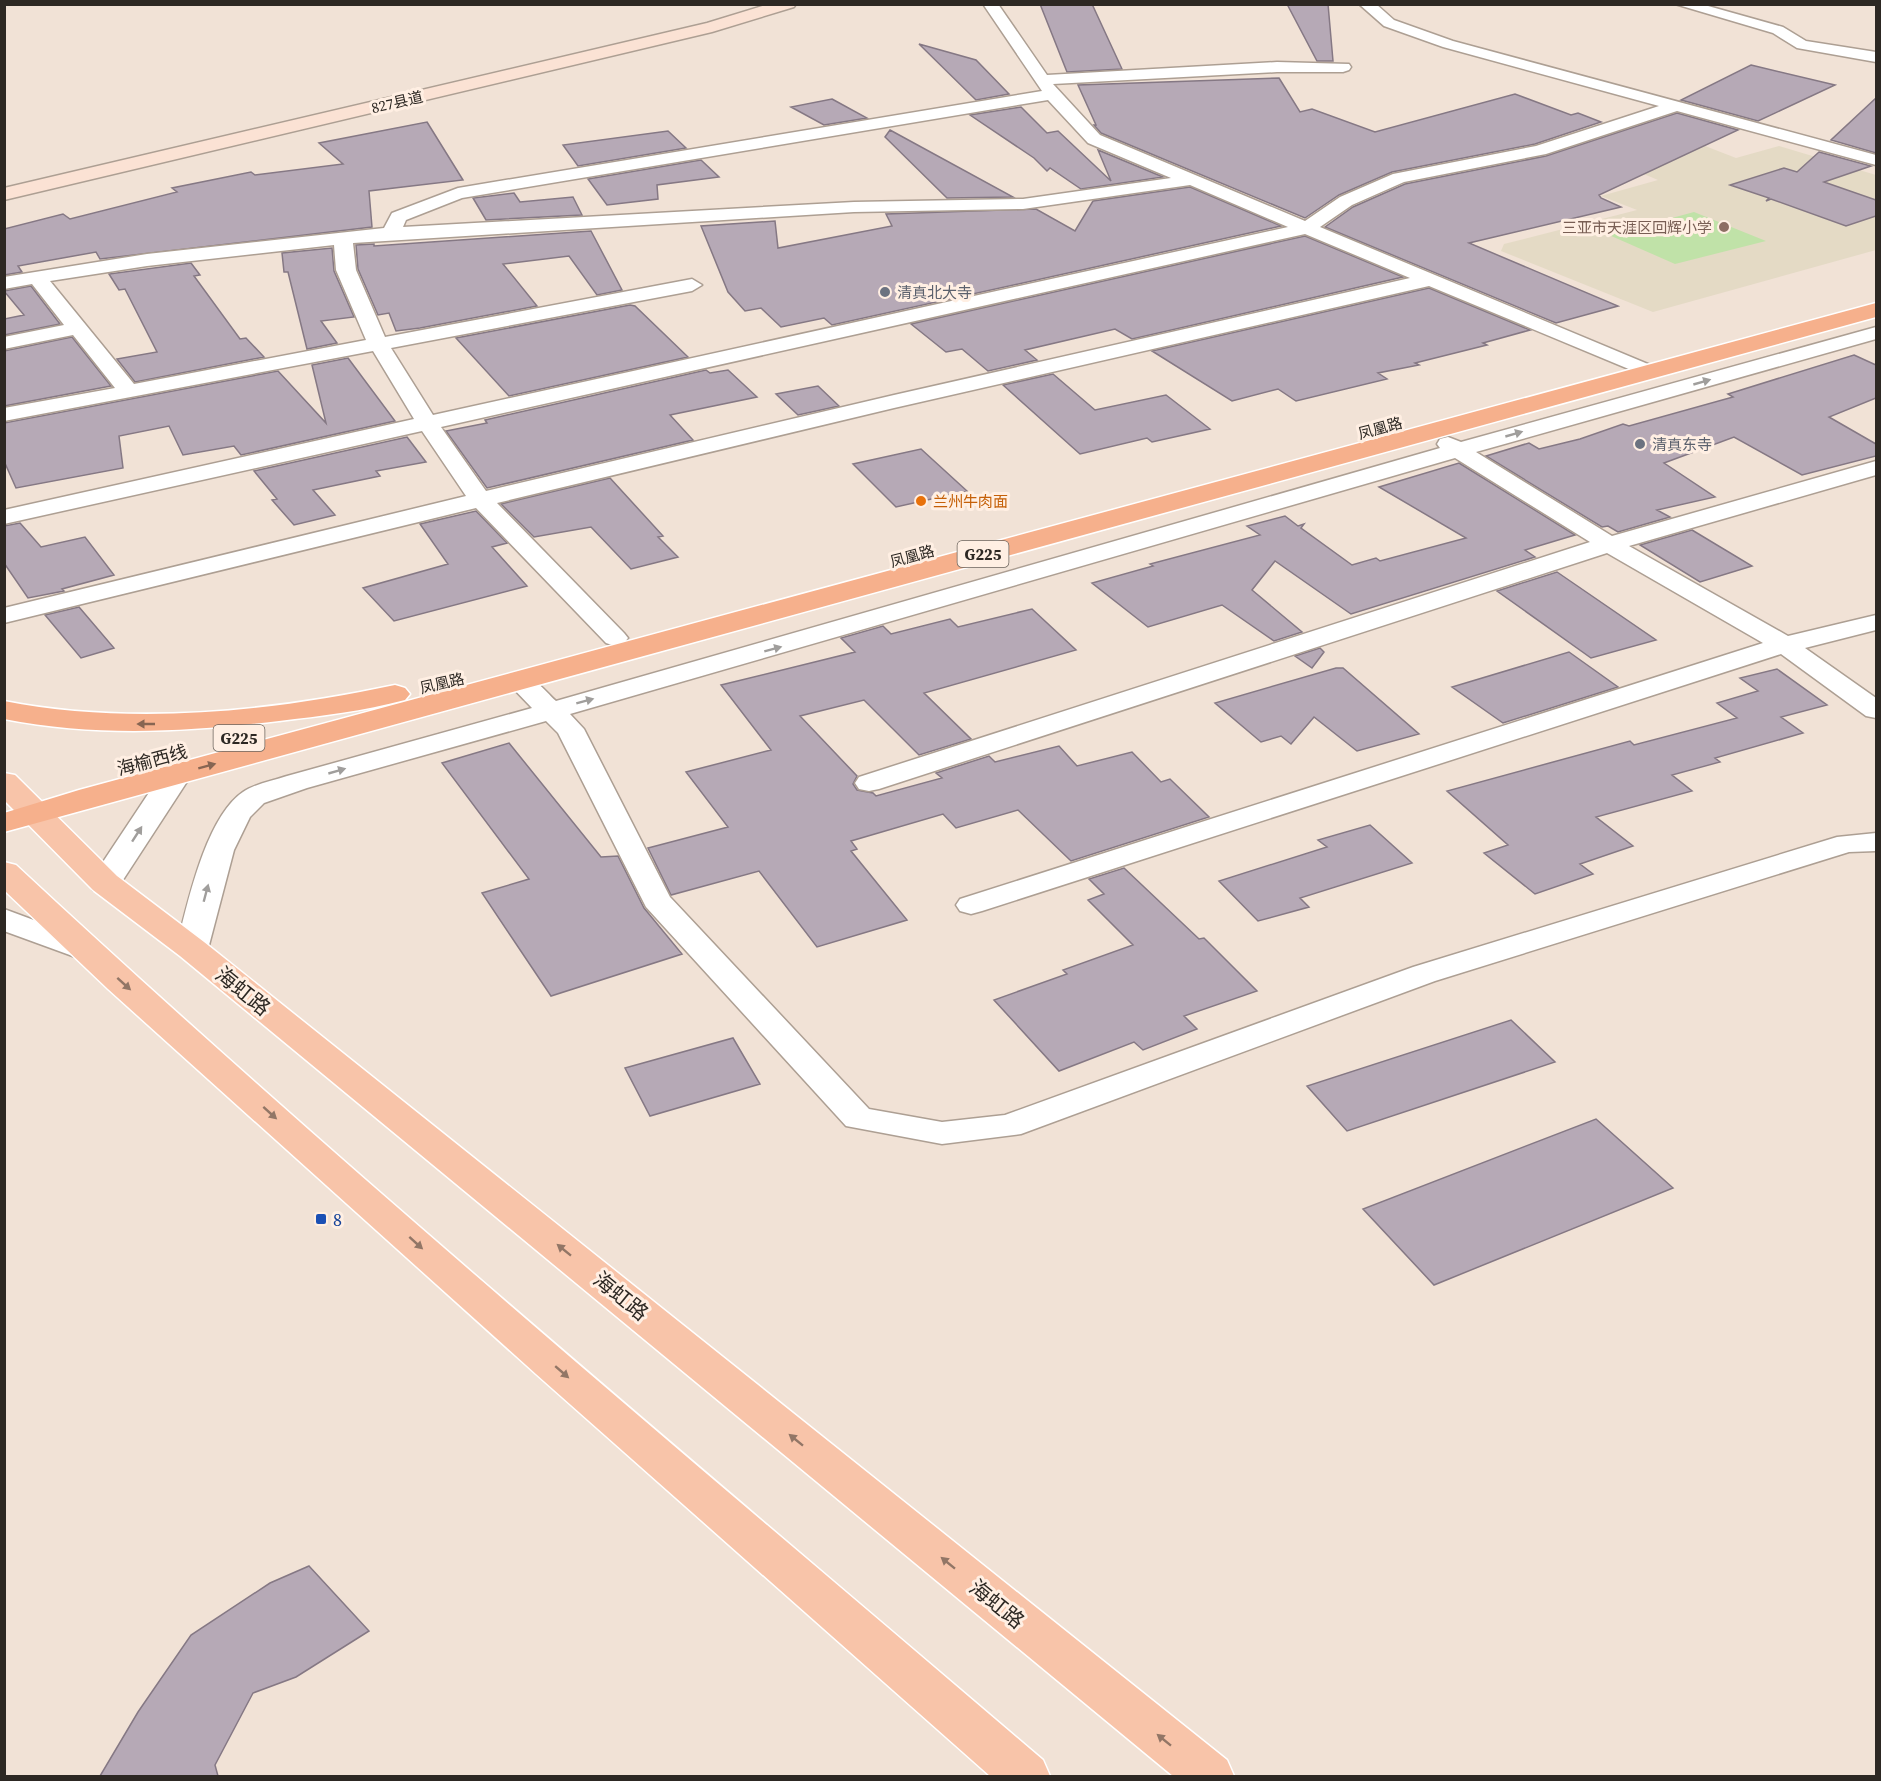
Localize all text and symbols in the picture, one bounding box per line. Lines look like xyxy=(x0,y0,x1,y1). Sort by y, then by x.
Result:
street label: 827县道 xyxy=(369,86,425,118)
place label: 三亚市天涯区回辉小学 xyxy=(1562,217,1712,238)
marker: 三亚市天涯区回辉小学 xyxy=(1717,220,1731,234)
place label: 清真北大寺 xyxy=(897,282,972,303)
marker: 清真北大寺 xyxy=(878,285,892,299)
one-way arrow xyxy=(1693,377,1711,386)
street label: 凤凰路 xyxy=(1356,412,1404,444)
one-way arrow xyxy=(1505,429,1523,439)
place label: 清真东寺 xyxy=(1652,434,1712,455)
marker: 清真东寺 xyxy=(1633,437,1647,451)
place label: 兰州牛肉面 xyxy=(933,491,1008,512)
marker: 兰州牛肉面 xyxy=(914,494,928,508)
street label: 凤凰路 xyxy=(888,540,936,572)
road number: G225 xyxy=(958,541,1008,567)
one-way arrow xyxy=(764,644,782,653)
street label: 凤凰路 xyxy=(418,668,466,698)
one-way arrow xyxy=(576,696,594,705)
one-way arrow xyxy=(137,719,156,729)
road number: G225 xyxy=(214,725,264,751)
street label: 海榆西线 xyxy=(114,739,190,781)
one-way arrow xyxy=(198,760,216,770)
one-way arrow xyxy=(328,766,346,775)
one-way arrow xyxy=(131,826,142,842)
one-way arrow xyxy=(202,883,212,902)
street label: 海虹路 xyxy=(209,960,277,1022)
one-way arrow xyxy=(116,977,131,990)
one-way arrow xyxy=(262,1106,277,1119)
place label: 8 xyxy=(333,1207,342,1232)
marker: 8 xyxy=(314,1212,328,1226)
one-way arrow xyxy=(408,1236,423,1249)
one-way arrow xyxy=(556,1244,572,1257)
street label: 海虹路 xyxy=(587,1265,655,1327)
one-way arrow xyxy=(554,1365,569,1378)
one-way arrow xyxy=(789,1434,804,1446)
one-way arrow xyxy=(940,1557,955,1570)
street label: 海虹路 xyxy=(963,1573,1031,1635)
one-way arrow xyxy=(1156,1734,1171,1746)

